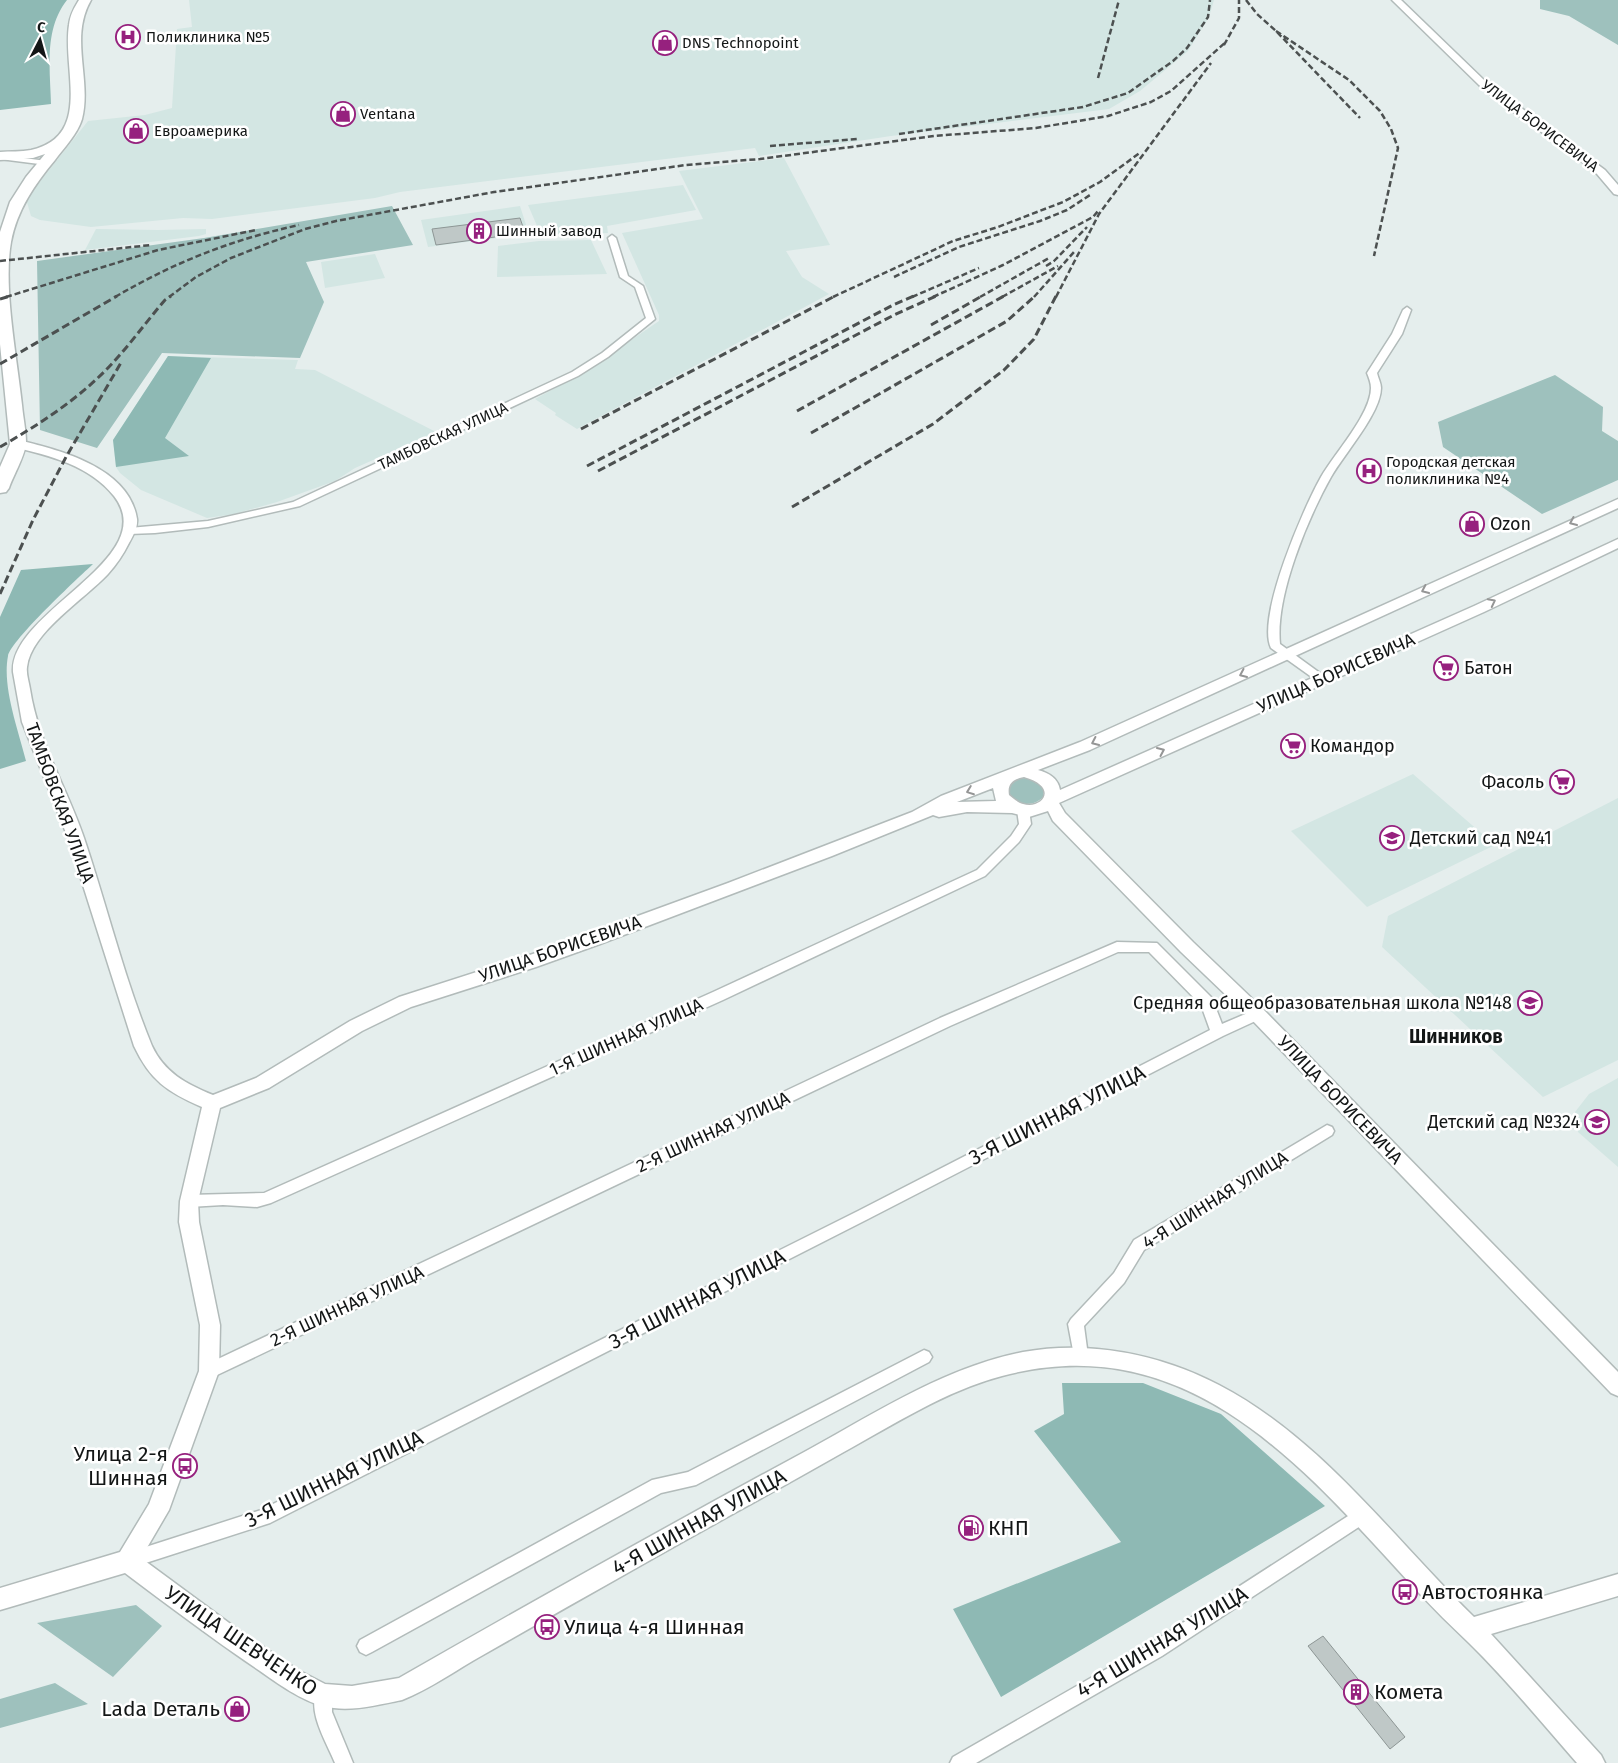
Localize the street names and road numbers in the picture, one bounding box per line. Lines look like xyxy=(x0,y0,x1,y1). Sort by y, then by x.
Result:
street label: УЛИЦА БОРИСЕВИЧА xyxy=(1478,76,1602,176)
street label: ТАМБОВСКАЯ УЛИЦА xyxy=(375,398,511,474)
street label: УЛИЦА БОРИСЕВИЧА xyxy=(1254,628,1419,718)
street label: ТАМБОВСКАЯ УЛИЦА xyxy=(21,720,99,887)
street label: УЛИЦА БОРИСЕВИЧА xyxy=(476,911,645,987)
street label: 1-Я ШИННАЯ УЛИЦА xyxy=(546,993,707,1081)
street label: УЛИЦА БОРИСЕВИЧА xyxy=(1273,1031,1408,1169)
street label: 3-Я ШИННАЯ УЛИЦА xyxy=(964,1059,1150,1171)
street label: 2-Я ШИННАЯ УЛИЦА xyxy=(633,1087,794,1177)
street label: 4-Я ШИННАЯ УЛИЦА xyxy=(1138,1146,1292,1254)
street label: 3-Я ШИННАЯ УЛИЦА xyxy=(604,1243,790,1355)
street label: 2-Я ШИННАЯ УЛИЦА xyxy=(267,1261,428,1351)
street label: 3-Я ШИННАЯ УЛИЦА xyxy=(241,1425,427,1533)
street label: 4-Я ШИННАЯ УЛИЦА xyxy=(607,1463,791,1581)
street label: УЛИЦА ШЕВЧЕНКО xyxy=(160,1580,322,1702)
street label: 4-Я ШИННАЯ УЛИЦА xyxy=(1072,1581,1252,1703)

